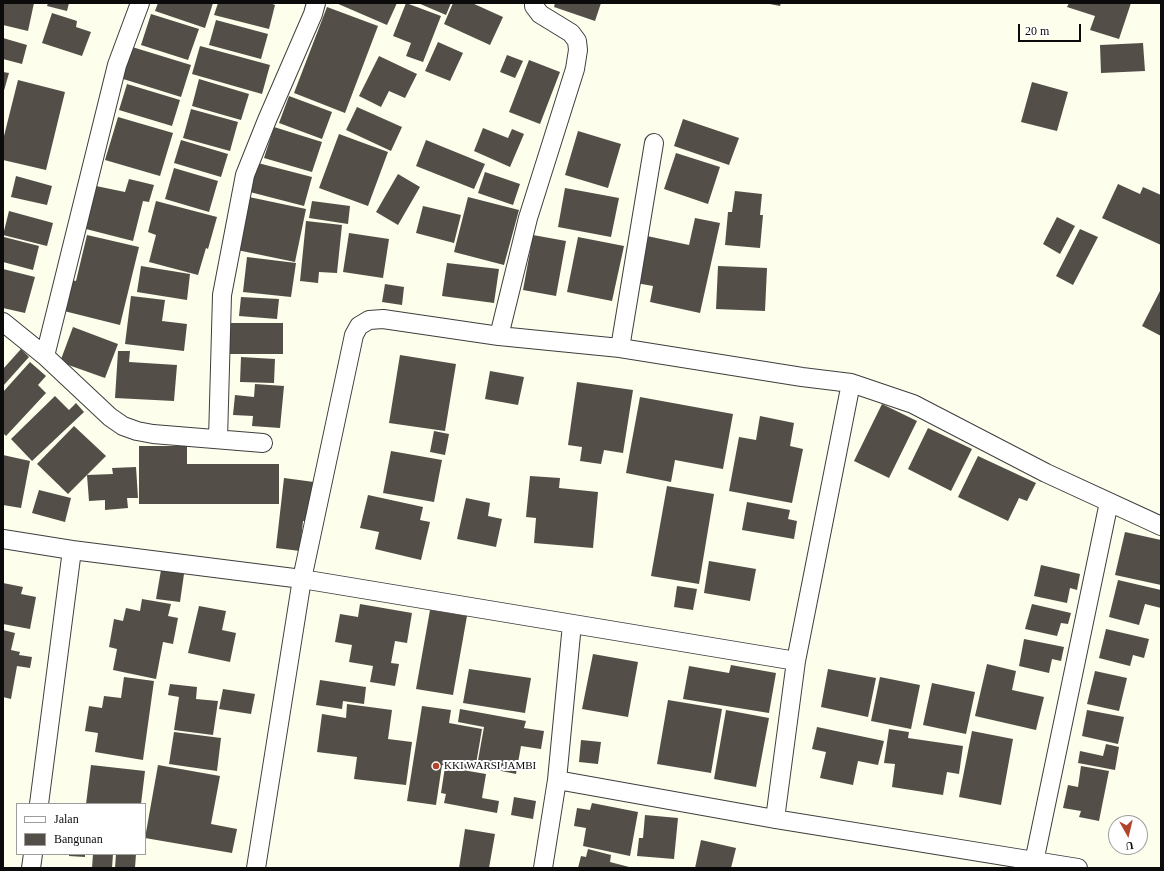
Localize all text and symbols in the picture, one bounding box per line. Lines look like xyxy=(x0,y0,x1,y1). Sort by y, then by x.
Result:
scale bar xyxy=(1020,16,1083,42)
text: 20 m xyxy=(1025,24,1049,38)
place label: KKI WARSI JAMBI xyxy=(444,759,536,773)
marker: KKI WARSI JAMBI xyxy=(431,761,441,771)
legend xyxy=(16,803,146,855)
text: Jalan xyxy=(54,812,79,826)
north arrow xyxy=(1108,815,1148,855)
text: Bangunan xyxy=(54,832,103,846)
text: U xyxy=(1125,839,1134,852)

